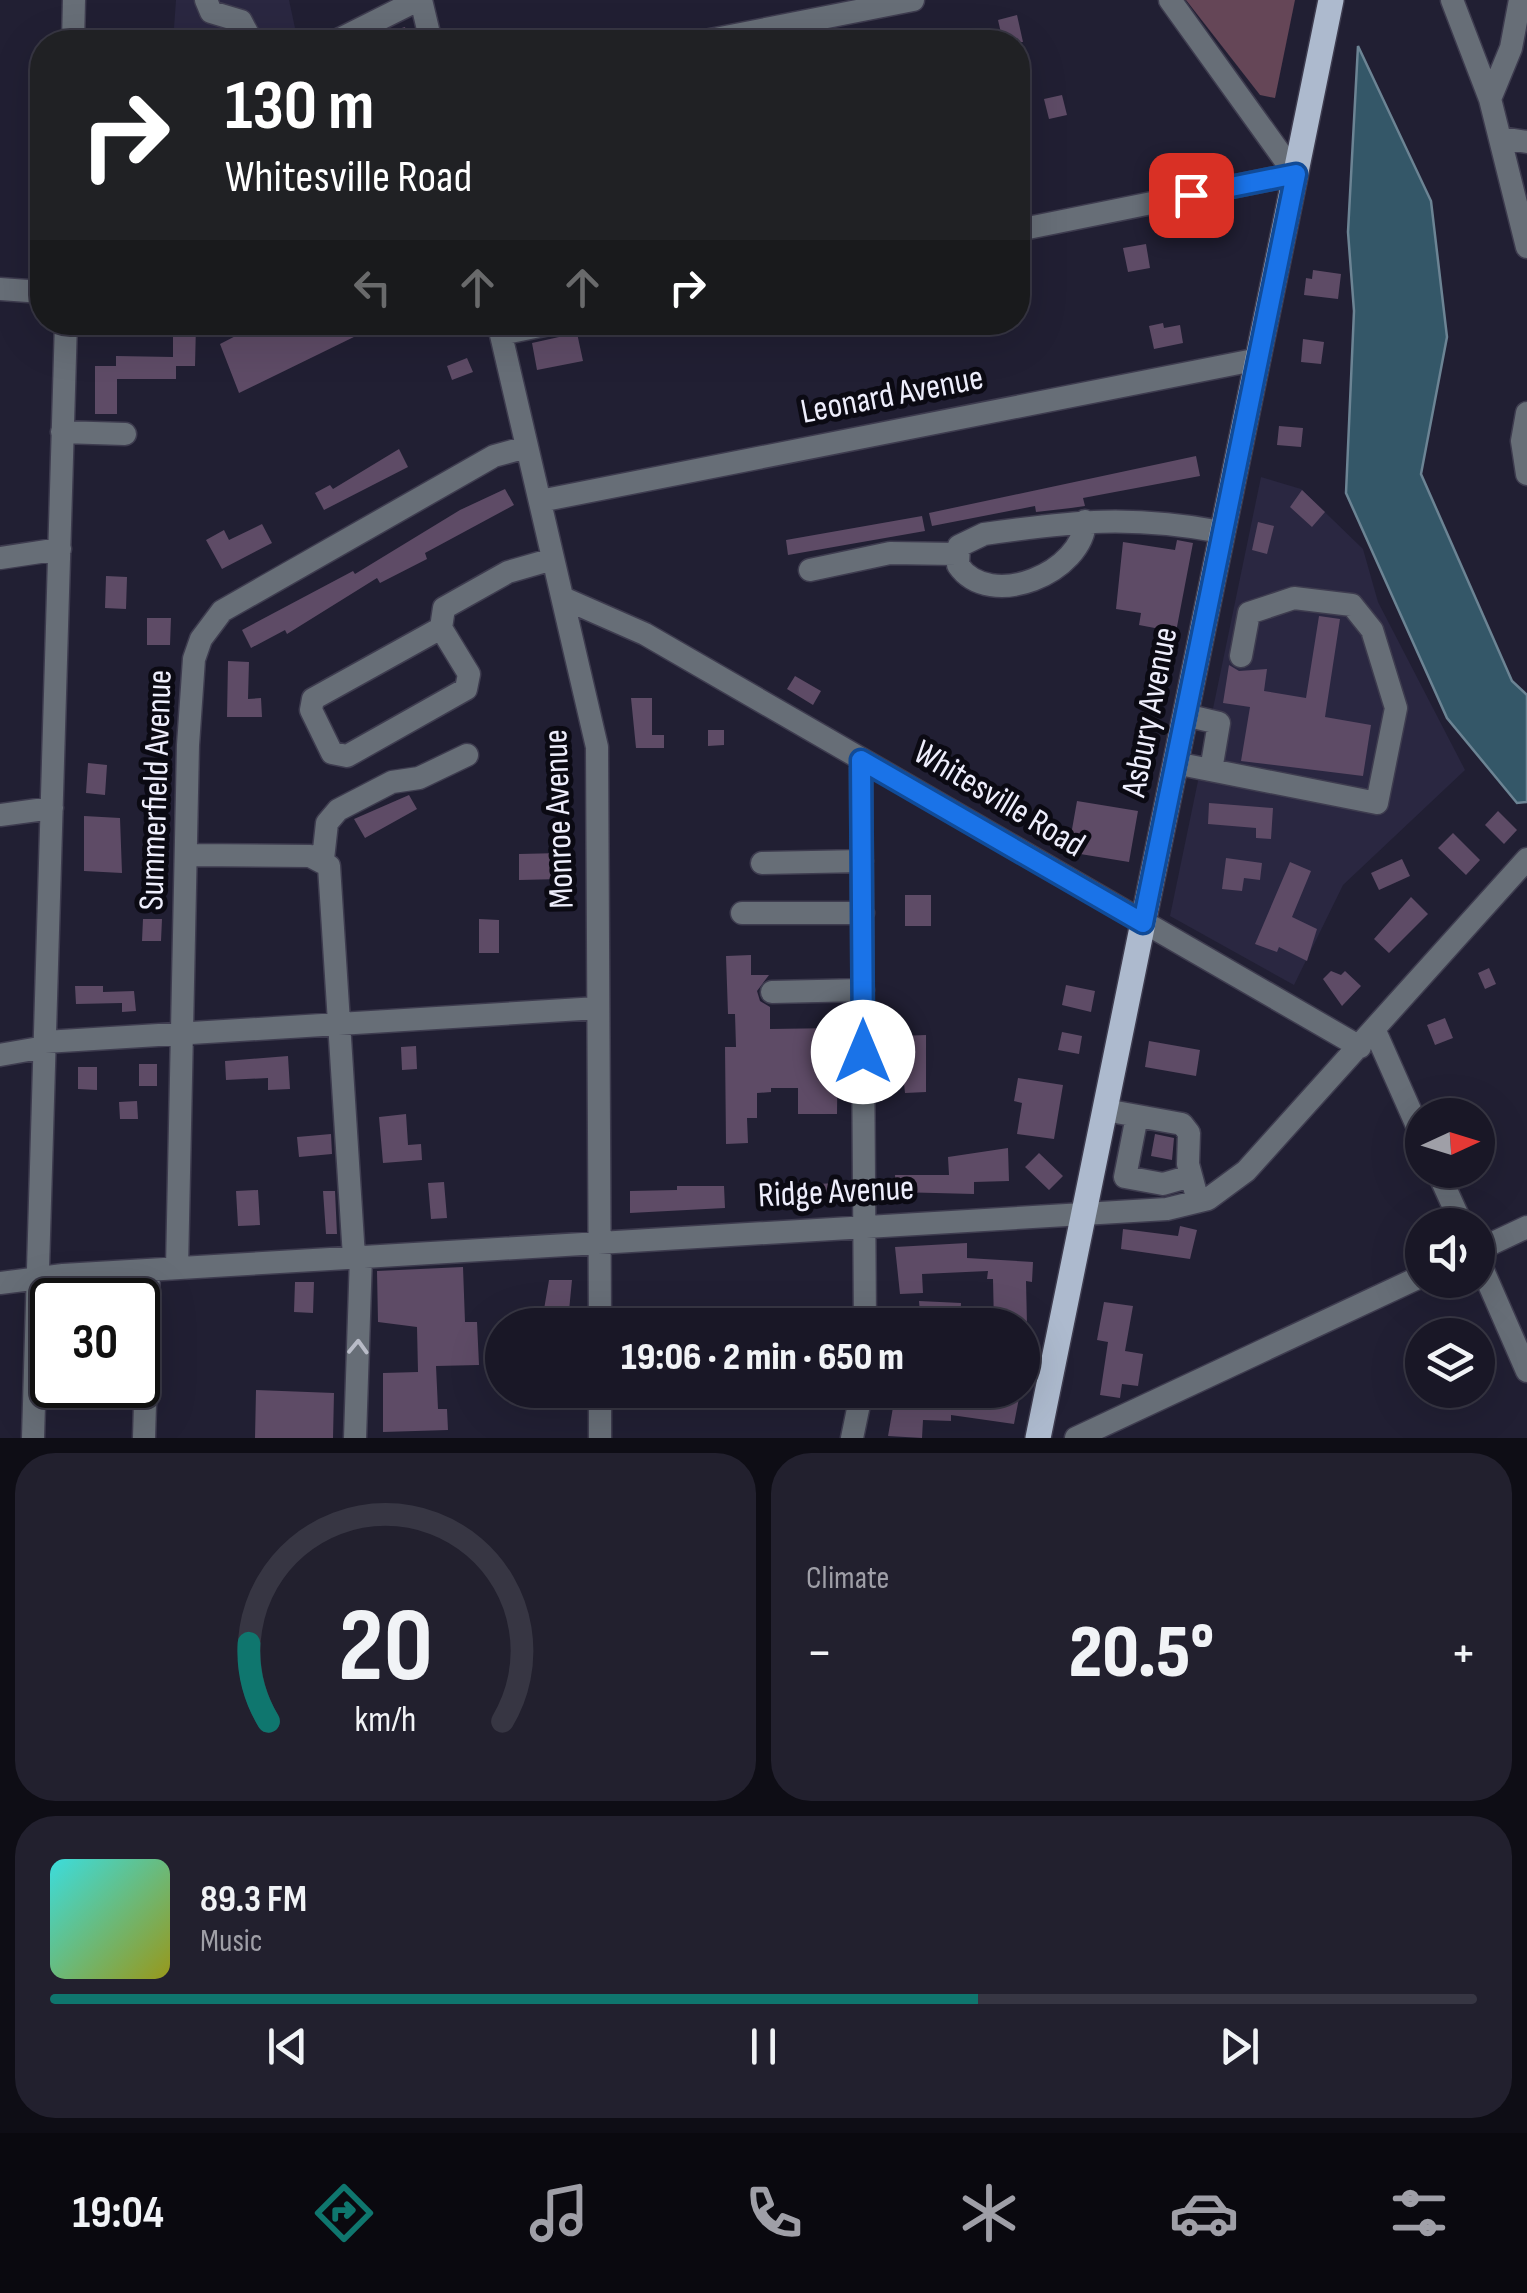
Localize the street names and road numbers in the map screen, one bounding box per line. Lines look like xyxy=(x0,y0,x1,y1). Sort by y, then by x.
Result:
street label: Leonard Avenue xyxy=(797,356,987,434)
street label: Asbury Avenue xyxy=(1112,624,1187,801)
street label: Summerfield Avenue xyxy=(130,669,182,911)
street label: Monroe Avenue xyxy=(534,729,584,909)
street label: Whitesville Road xyxy=(906,731,1092,867)
street label: Ridge Avenue xyxy=(757,1166,915,1218)

